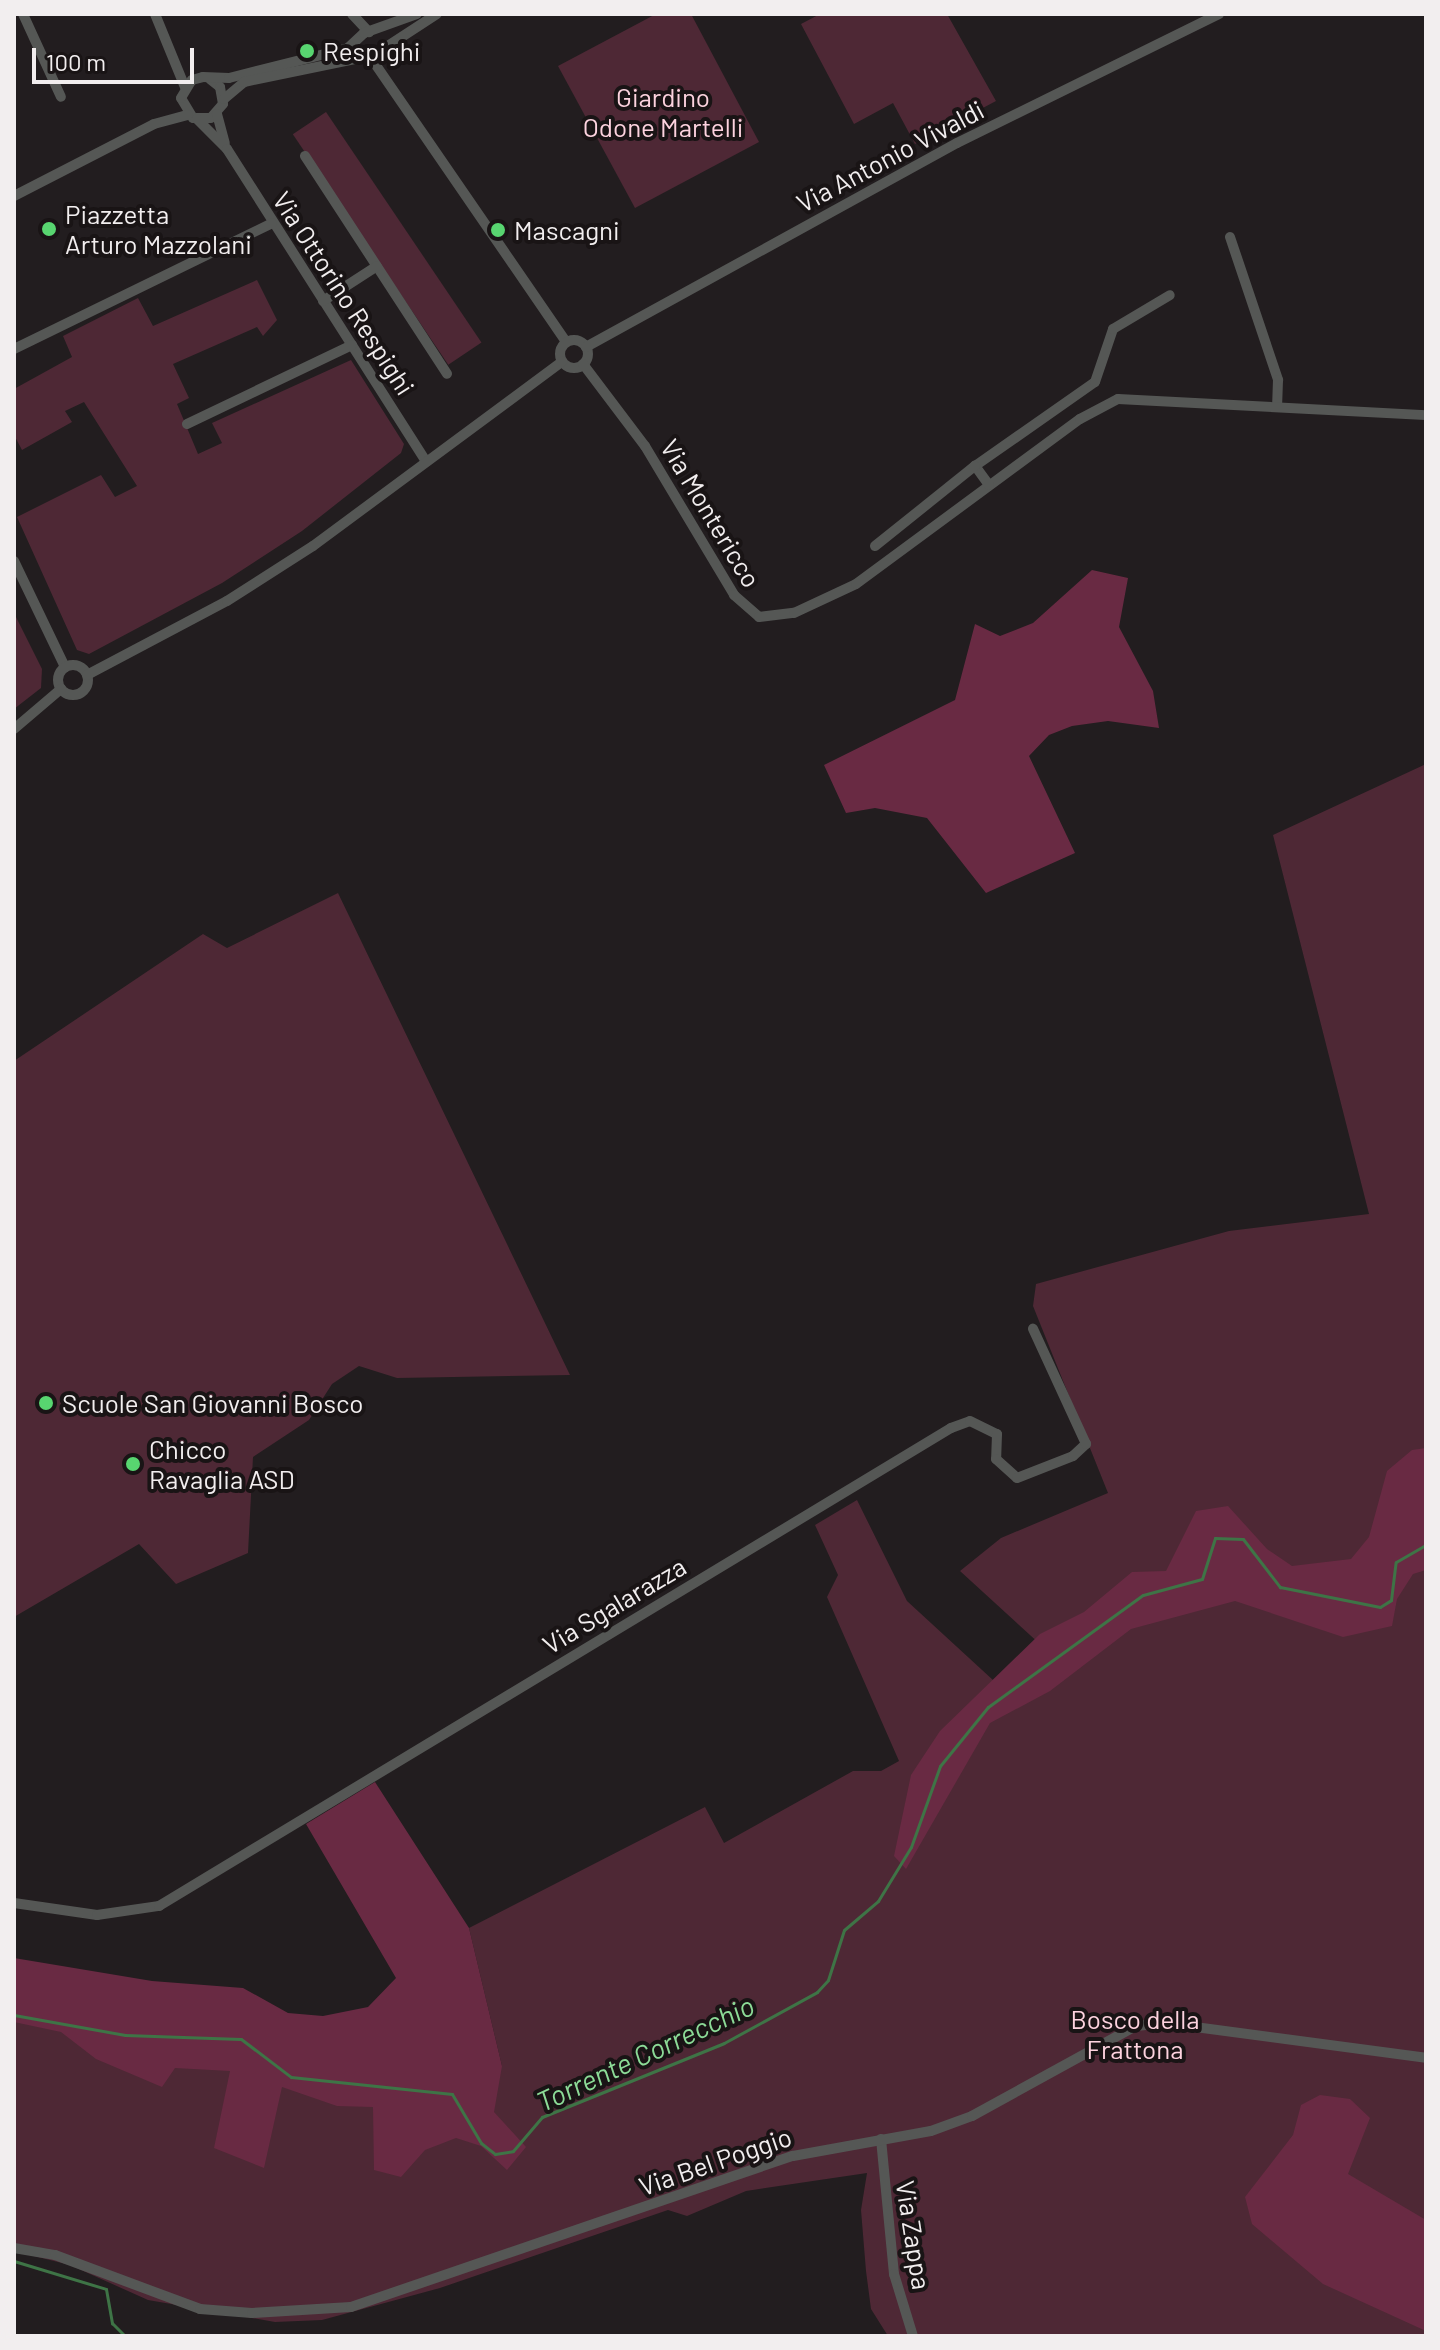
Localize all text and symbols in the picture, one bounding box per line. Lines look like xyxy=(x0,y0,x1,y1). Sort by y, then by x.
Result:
scale bar xyxy=(36,32,198,82)
place label: Respighi xyxy=(323,35,420,67)
marker: Respighi xyxy=(298,42,316,60)
text: 100 m xyxy=(46,47,106,76)
park label: Giardino Odone Martelli xyxy=(583,81,743,142)
street label: Via Antonio Vivaldi xyxy=(791,93,989,219)
street label: Via Ottorino Respighi xyxy=(267,185,421,401)
place label: Piazzetta Arturo Mazzolani xyxy=(65,198,252,260)
place label: Mascagni xyxy=(514,214,620,246)
marker: Piazzetta Arturo Mazzolani xyxy=(40,220,58,238)
marker: Mascagni xyxy=(489,221,507,239)
street label: Via Montericco xyxy=(655,433,767,593)
place label: Scuole San Giovanni Bosco xyxy=(62,1387,363,1419)
marker: Scuole San Giovanni Bosco xyxy=(37,1394,55,1412)
place label: Chicco Ravaglia ASD xyxy=(149,1433,294,1494)
marker: Chicco Ravaglia ASD xyxy=(124,1455,142,1473)
street label: Via Sgalarazza xyxy=(537,1550,691,1660)
water label: Torrente Correcchio xyxy=(531,1988,759,2118)
park label: Bosco della Frattona xyxy=(1070,2003,1200,2064)
street label: Via Bel Poggio xyxy=(635,2120,795,2202)
street label: Via Zappa xyxy=(890,2178,938,2292)

